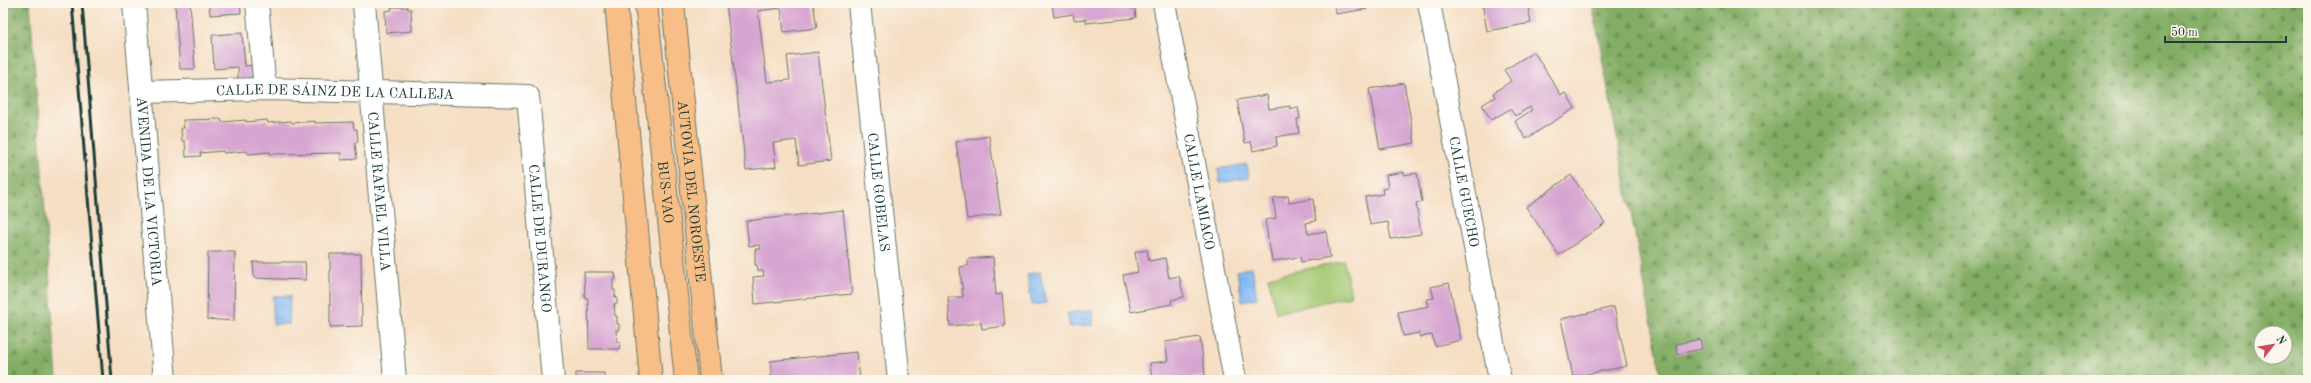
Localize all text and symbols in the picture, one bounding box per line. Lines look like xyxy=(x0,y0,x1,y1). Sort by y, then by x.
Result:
scale bar xyxy=(2165,18,2286,44)
text: 50 m xyxy=(2171,26,2198,39)
street label: CALLE DE SÁINZ DE LA CALLEJA xyxy=(216,81,455,102)
street label: AVENIDA DE LA VICTORIA xyxy=(134,96,163,287)
street label: AUTOVÍA DEL NOROESTE xyxy=(675,100,707,283)
street label: CALLE RAFAEL VILLA xyxy=(365,111,392,272)
street label: CALLE GOBELAS xyxy=(865,132,891,252)
street label: CALLE LAMIACO xyxy=(1181,132,1216,251)
street label: CALLE GUECHO xyxy=(1446,135,1481,249)
street label: BUS-VAO xyxy=(655,160,675,224)
street label: CALLE DE DURANGO xyxy=(526,164,553,313)
north arrow xyxy=(2253,325,2293,365)
text: N xyxy=(2273,334,2287,348)

